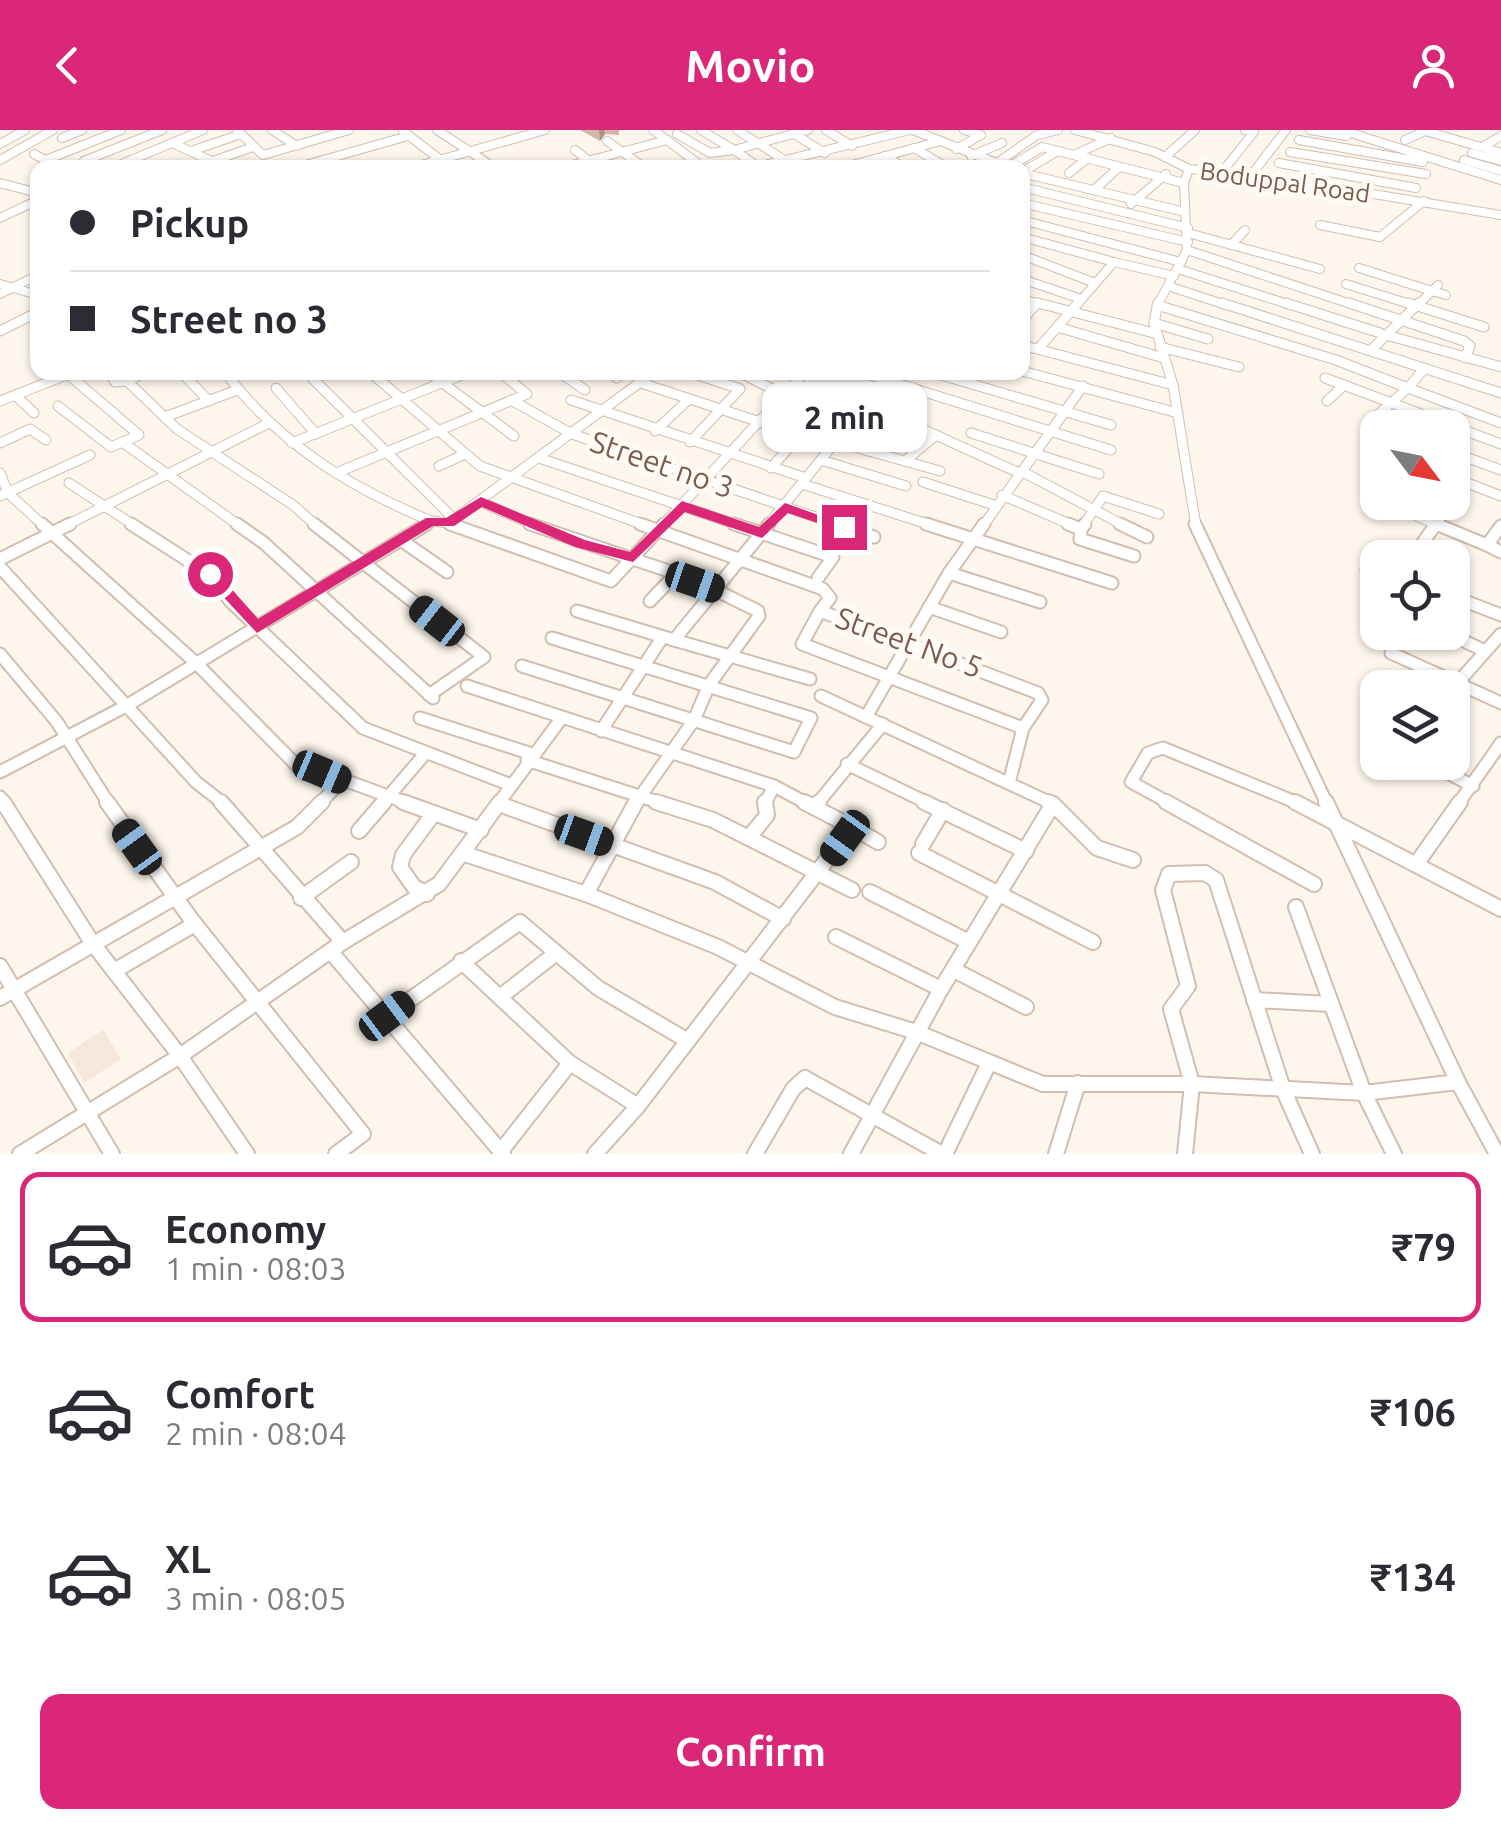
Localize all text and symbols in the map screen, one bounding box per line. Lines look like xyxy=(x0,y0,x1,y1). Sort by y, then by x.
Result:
icon: back xyxy=(40,38,95,93)
icon: person xyxy=(1406,38,1461,93)
text: Movio xyxy=(685,40,816,91)
street label: Boduppal Road xyxy=(1198,156,1372,208)
text: Pickup xyxy=(130,202,249,244)
text: Street no 3 xyxy=(130,298,328,340)
callout: 2 min xyxy=(762,382,926,452)
text: 2 min xyxy=(804,399,885,435)
north arrow xyxy=(1360,410,1470,520)
map controls xyxy=(1360,410,1470,780)
street label: Street no 3 xyxy=(586,424,738,504)
route end xyxy=(822,505,867,550)
button: locate xyxy=(1360,540,1470,650)
route start xyxy=(188,552,233,597)
car xyxy=(662,558,728,606)
car xyxy=(404,591,470,651)
street label: Street No 5 xyxy=(831,600,987,684)
button: layers xyxy=(1360,670,1470,780)
car xyxy=(289,746,355,798)
car xyxy=(815,805,875,871)
car xyxy=(551,811,617,859)
car xyxy=(107,814,167,880)
car xyxy=(354,986,420,1046)
icon: car xyxy=(45,1202,135,1292)
text: Economy xyxy=(165,1208,326,1250)
text: ₹79 xyxy=(1392,1226,1456,1268)
text: 1 min · 08:03 xyxy=(165,1250,347,1286)
icon: car xyxy=(45,1367,135,1457)
text: Comfort xyxy=(165,1373,315,1415)
text: ₹106 xyxy=(1370,1391,1456,1433)
text: 2 min · 08:04 xyxy=(165,1415,347,1451)
icon: car xyxy=(45,1532,135,1622)
text: XL xyxy=(165,1538,211,1580)
text: ₹134 xyxy=(1370,1556,1456,1598)
text: 3 min · 08:05 xyxy=(165,1580,347,1616)
button: Confirm xyxy=(40,1694,1461,1809)

